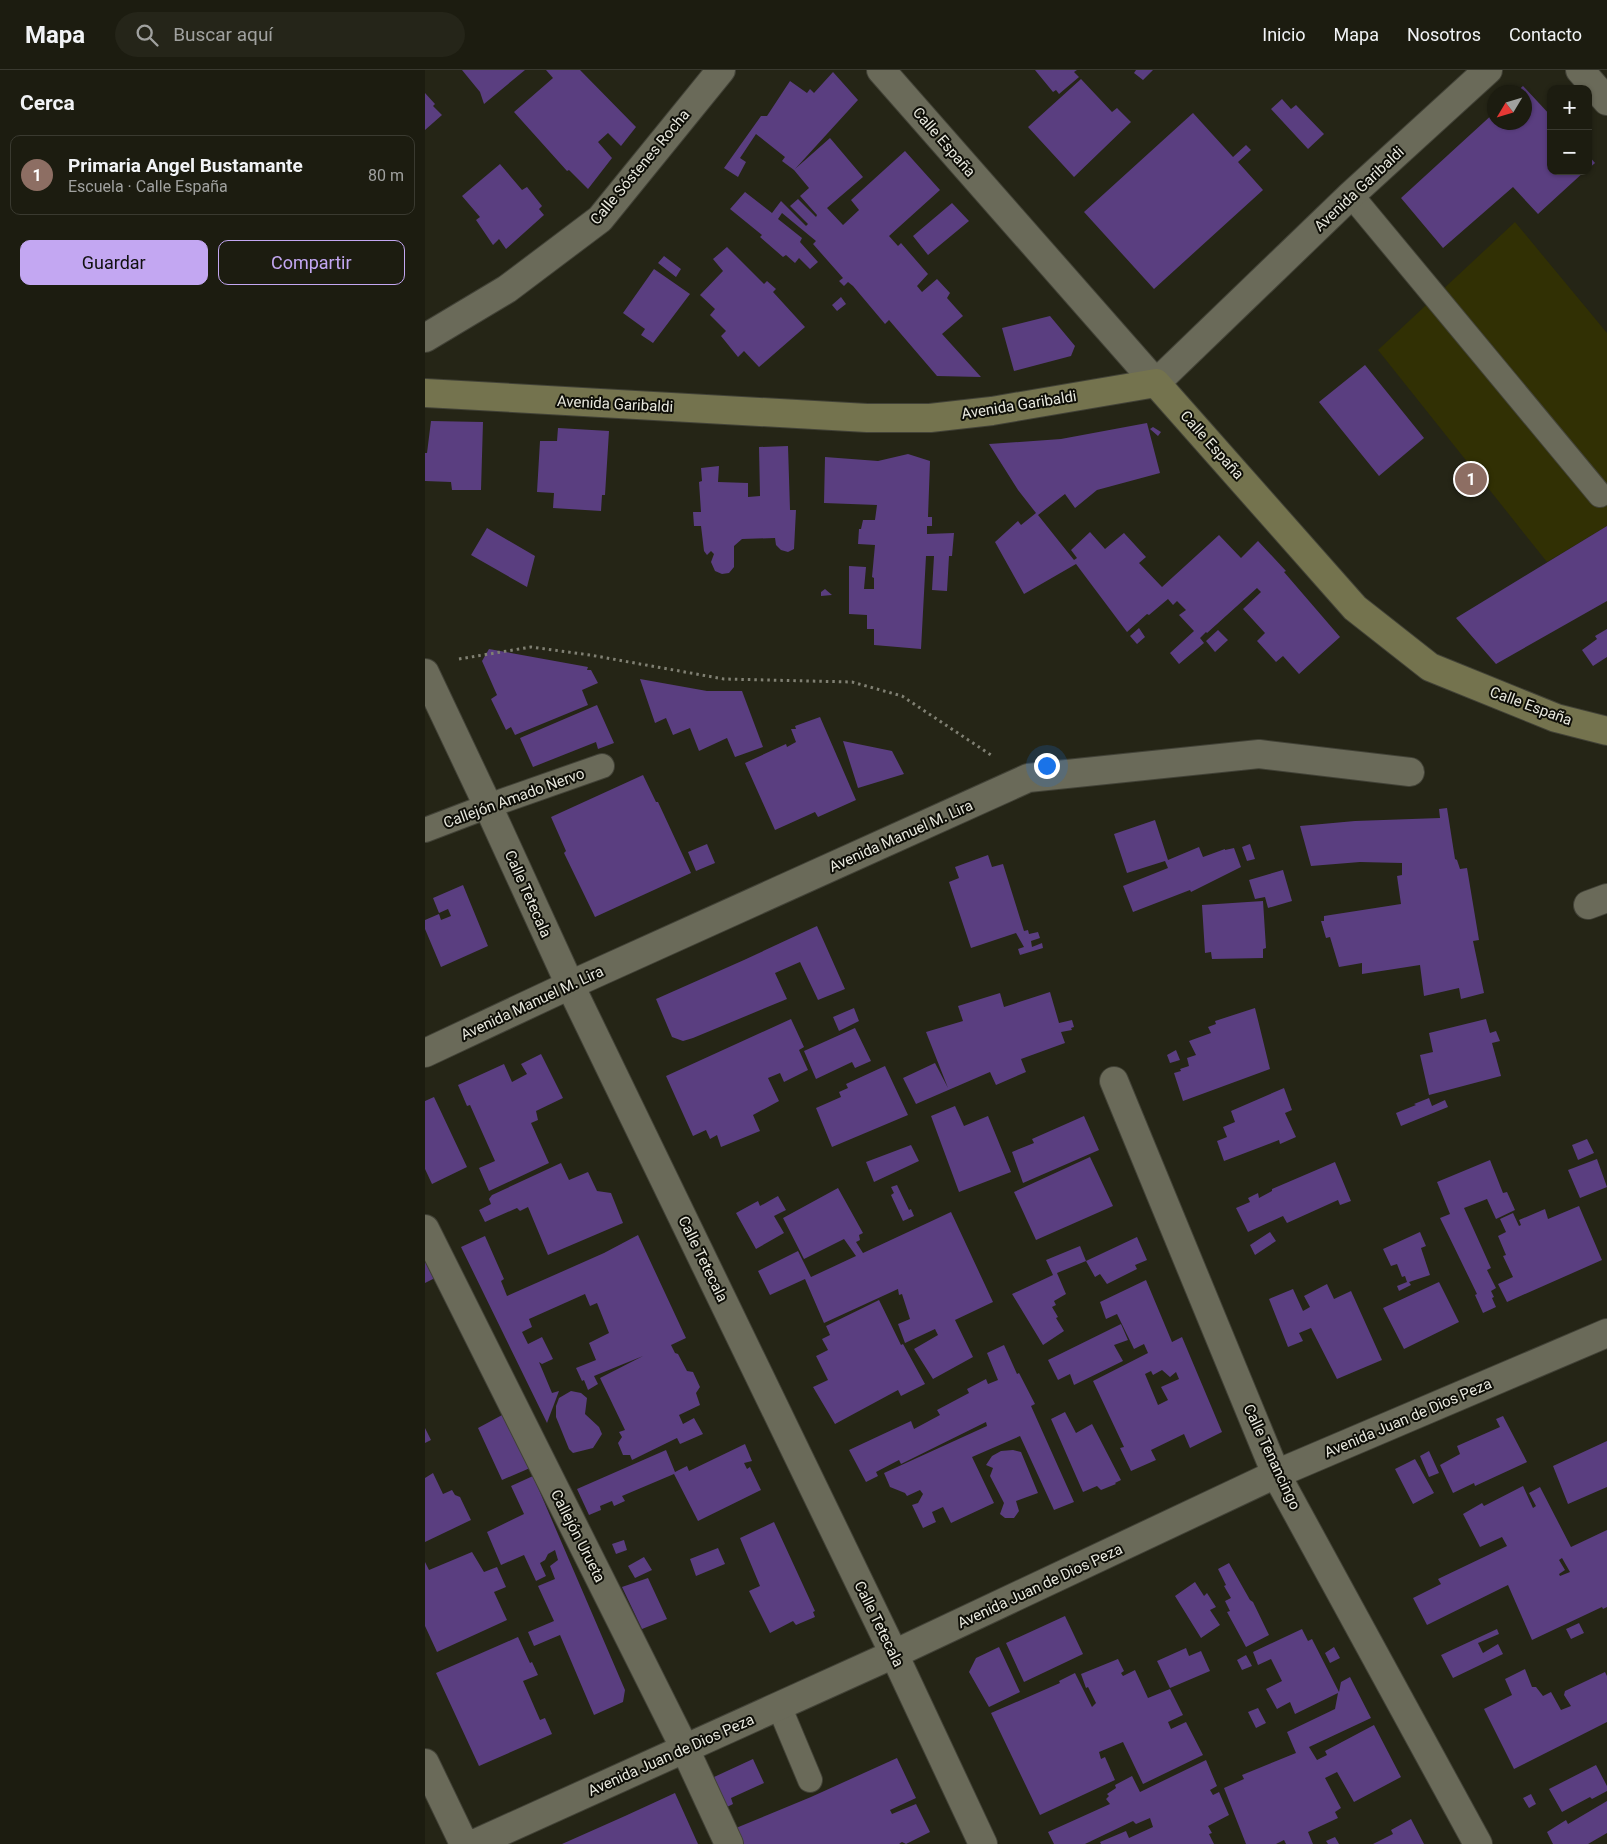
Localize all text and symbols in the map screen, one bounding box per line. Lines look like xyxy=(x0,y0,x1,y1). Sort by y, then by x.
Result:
search box xyxy=(115,12,465,57)
text: Mapa xyxy=(25,21,85,49)
icon: search xyxy=(133,21,161,49)
text: Buscar aquí xyxy=(173,23,273,46)
text: Inicio xyxy=(1262,24,1306,45)
text: Mapa xyxy=(1334,24,1379,45)
text: Nosotros xyxy=(1407,24,1481,45)
text: Contacto xyxy=(1509,24,1582,45)
north arrow xyxy=(1487,85,1532,130)
map controls xyxy=(1547,85,1592,175)
button: + xyxy=(1547,85,1592,130)
text: Cerca xyxy=(20,91,75,115)
street label: Calle España xyxy=(909,104,979,180)
street label: Calle Sóstenes Rocha xyxy=(587,106,693,228)
button: − xyxy=(1547,130,1592,175)
street label: Avenida Garibaldi xyxy=(1310,143,1408,235)
text: Primaria Angel Bustamante xyxy=(68,154,303,177)
text: 1 xyxy=(32,166,42,185)
text: 80 m xyxy=(368,166,404,185)
text: Escuela · Calle España xyxy=(68,177,228,196)
button: Guardar xyxy=(20,240,208,285)
button: Compartir xyxy=(218,240,405,285)
street label: Avenida Garibaldi xyxy=(960,387,1078,423)
street label: Avenida Garibaldi xyxy=(556,392,674,416)
street label: Calle España xyxy=(1176,407,1248,483)
pin: 1 xyxy=(1455,460,1487,498)
street label: Calle España xyxy=(1487,683,1575,729)
your location xyxy=(1034,753,1060,779)
street label: Callejón Amado Nervo xyxy=(441,764,587,832)
street label: Avenida Manuel M. Lira xyxy=(826,796,976,876)
street label: Calle Tetecala xyxy=(501,848,555,940)
street label: Avenida Manuel M. Lira xyxy=(458,962,606,1044)
street label: Calle Tetecala xyxy=(674,1213,732,1305)
street label: Avenida Juan de Dios Peza xyxy=(1322,1375,1494,1461)
street label: Calle Tenancingo xyxy=(1240,1401,1304,1513)
street label: Callejón Urueta xyxy=(547,1487,609,1585)
street label: Avenida Juan de Dios Peza xyxy=(955,1540,1125,1632)
street label: Calle Tetecala xyxy=(850,1578,908,1670)
street label: Avenida Juan de Dios Peza xyxy=(585,1710,757,1800)

